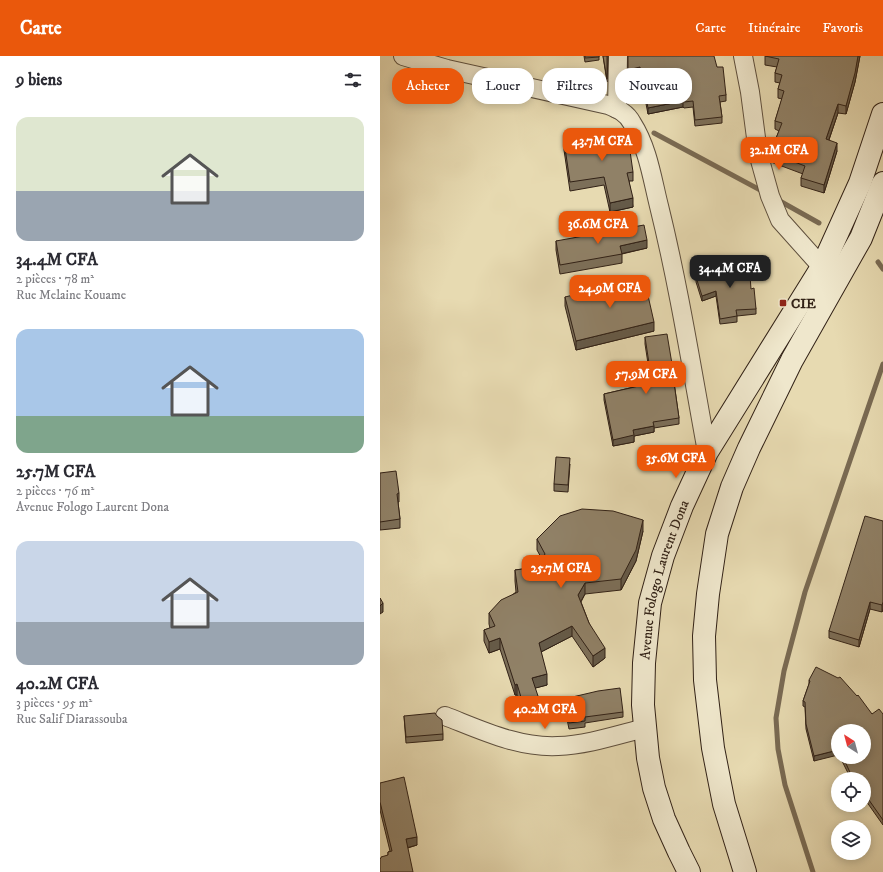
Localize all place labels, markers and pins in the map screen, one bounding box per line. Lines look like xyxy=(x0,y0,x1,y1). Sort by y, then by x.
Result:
pin: 43.7M CFA xyxy=(556,128,648,162)
pin: 32.1M CFA xyxy=(733,137,825,171)
pin: 36.6M CFA xyxy=(552,211,644,245)
pin: 34.4M CFA xyxy=(684,255,776,289)
pin: 24.9M CFA xyxy=(564,275,656,309)
place label: CIE xyxy=(791,295,816,313)
marker: CIE xyxy=(778,298,788,308)
pin: 57.9M CFA xyxy=(600,361,692,395)
pin: 35.6M CFA xyxy=(630,445,722,479)
pin: 25.7M CFA xyxy=(515,555,607,589)
pin: 40.2M CFA xyxy=(499,696,591,730)

